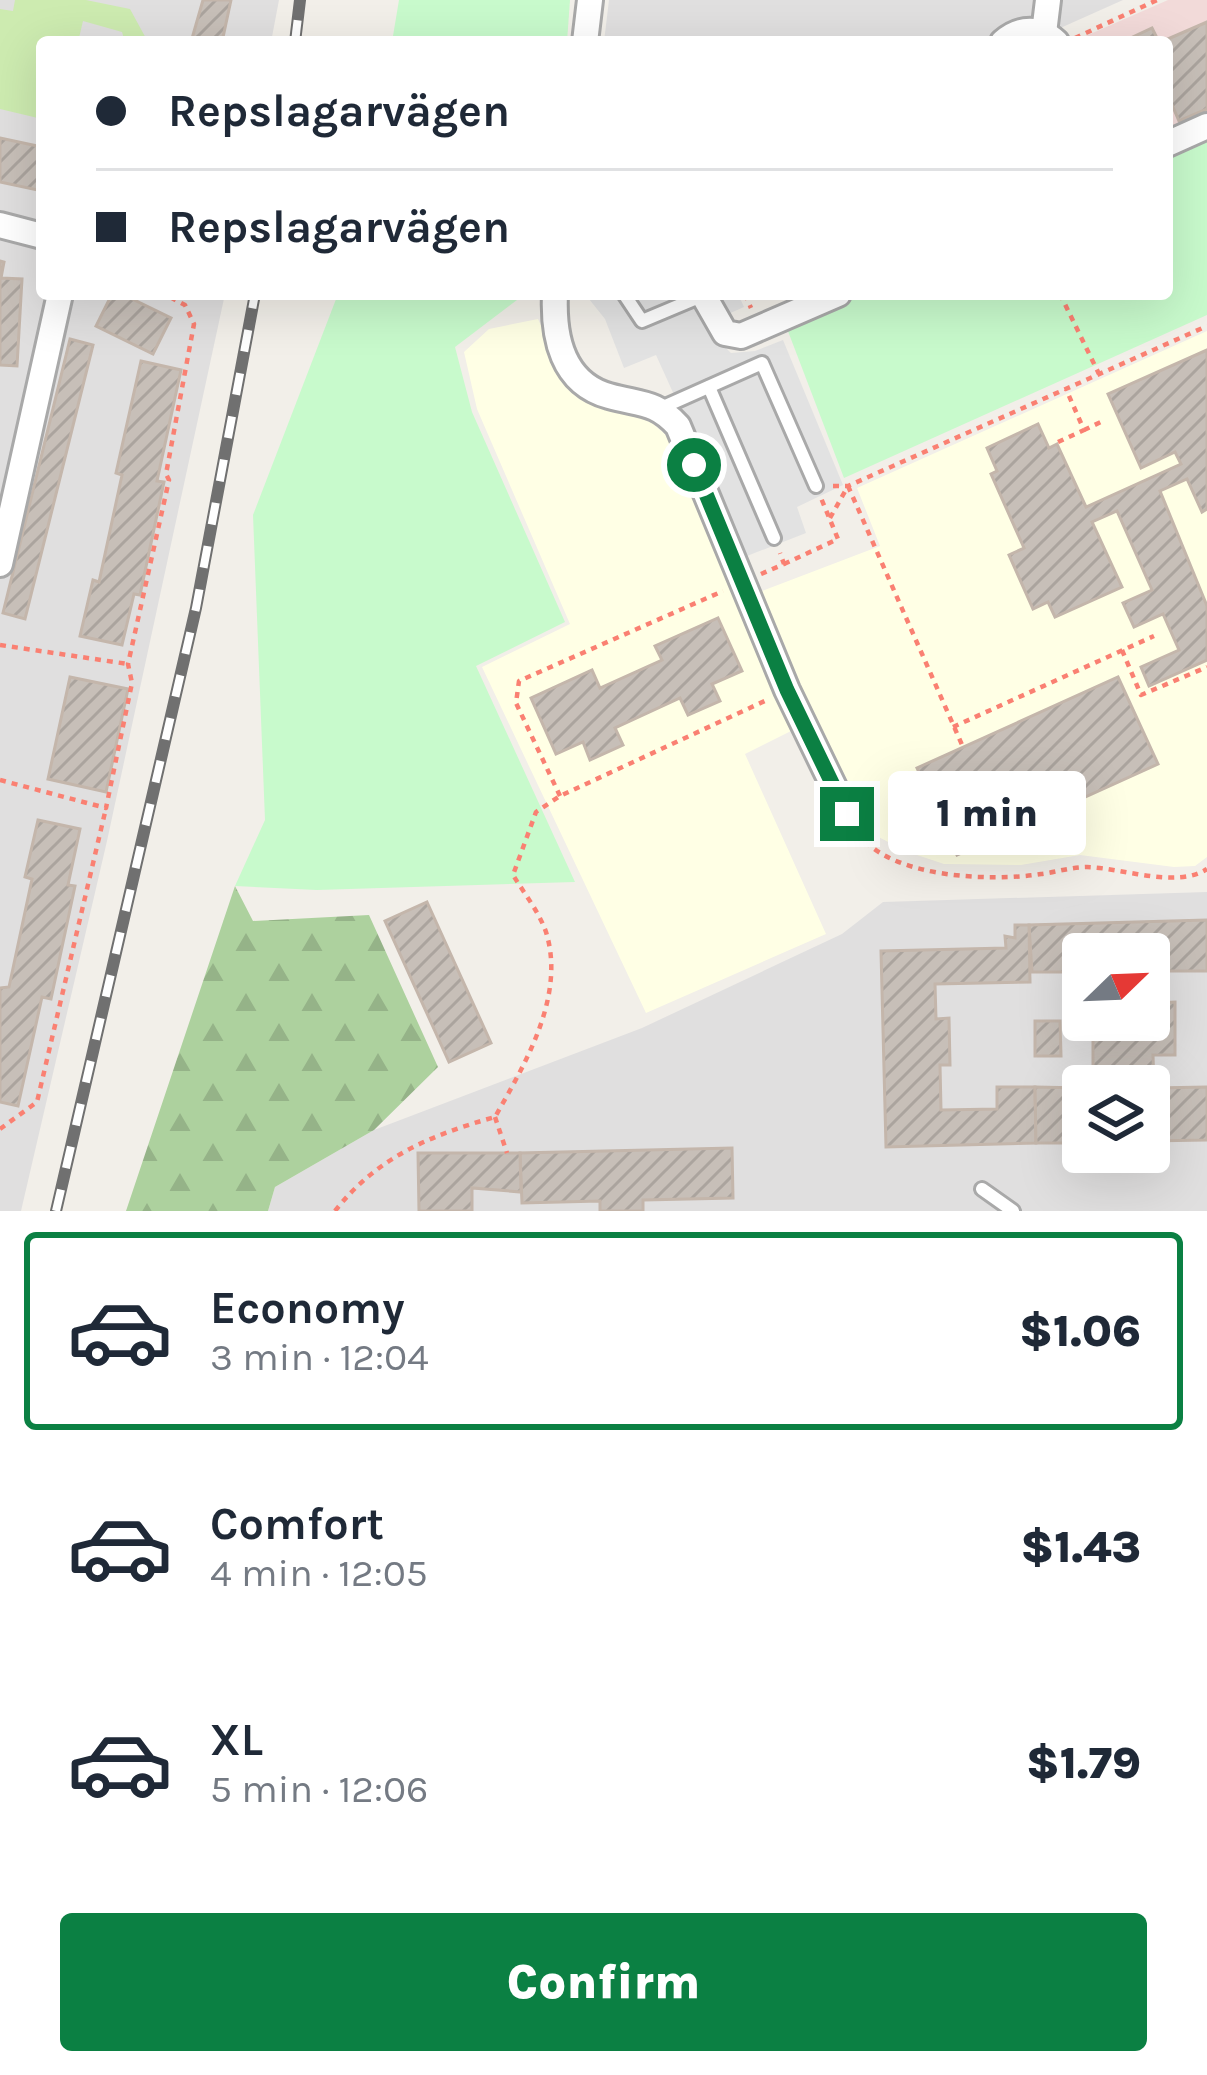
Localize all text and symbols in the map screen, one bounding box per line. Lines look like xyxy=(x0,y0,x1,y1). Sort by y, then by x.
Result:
text: Repslagarvägen xyxy=(168,85,510,137)
text: Repslagarvägen xyxy=(168,201,510,253)
route start xyxy=(667,438,721,492)
callout: 1 min xyxy=(889,772,1087,856)
route end xyxy=(820,787,874,841)
text: 1 min xyxy=(936,790,1038,836)
north arrow xyxy=(1062,933,1170,1041)
map controls xyxy=(1062,933,1170,1173)
button: layers xyxy=(1062,1065,1170,1173)
icon: car xyxy=(66,1277,174,1385)
text: Economy xyxy=(210,1282,405,1334)
text: $1.06 xyxy=(1019,1305,1141,1357)
text: 3 min · 12:04 xyxy=(210,1334,429,1380)
icon: car xyxy=(66,1493,174,1601)
text: Comfort xyxy=(210,1498,384,1550)
text: $1.43 xyxy=(1021,1521,1141,1573)
text: 4 min · 12:05 xyxy=(210,1550,428,1596)
icon: car xyxy=(66,1709,174,1817)
text: XL xyxy=(210,1714,263,1766)
text: $1.79 xyxy=(1026,1737,1141,1789)
text: 5 min · 12:06 xyxy=(210,1766,428,1812)
button: Confirm xyxy=(60,1913,1147,2051)

